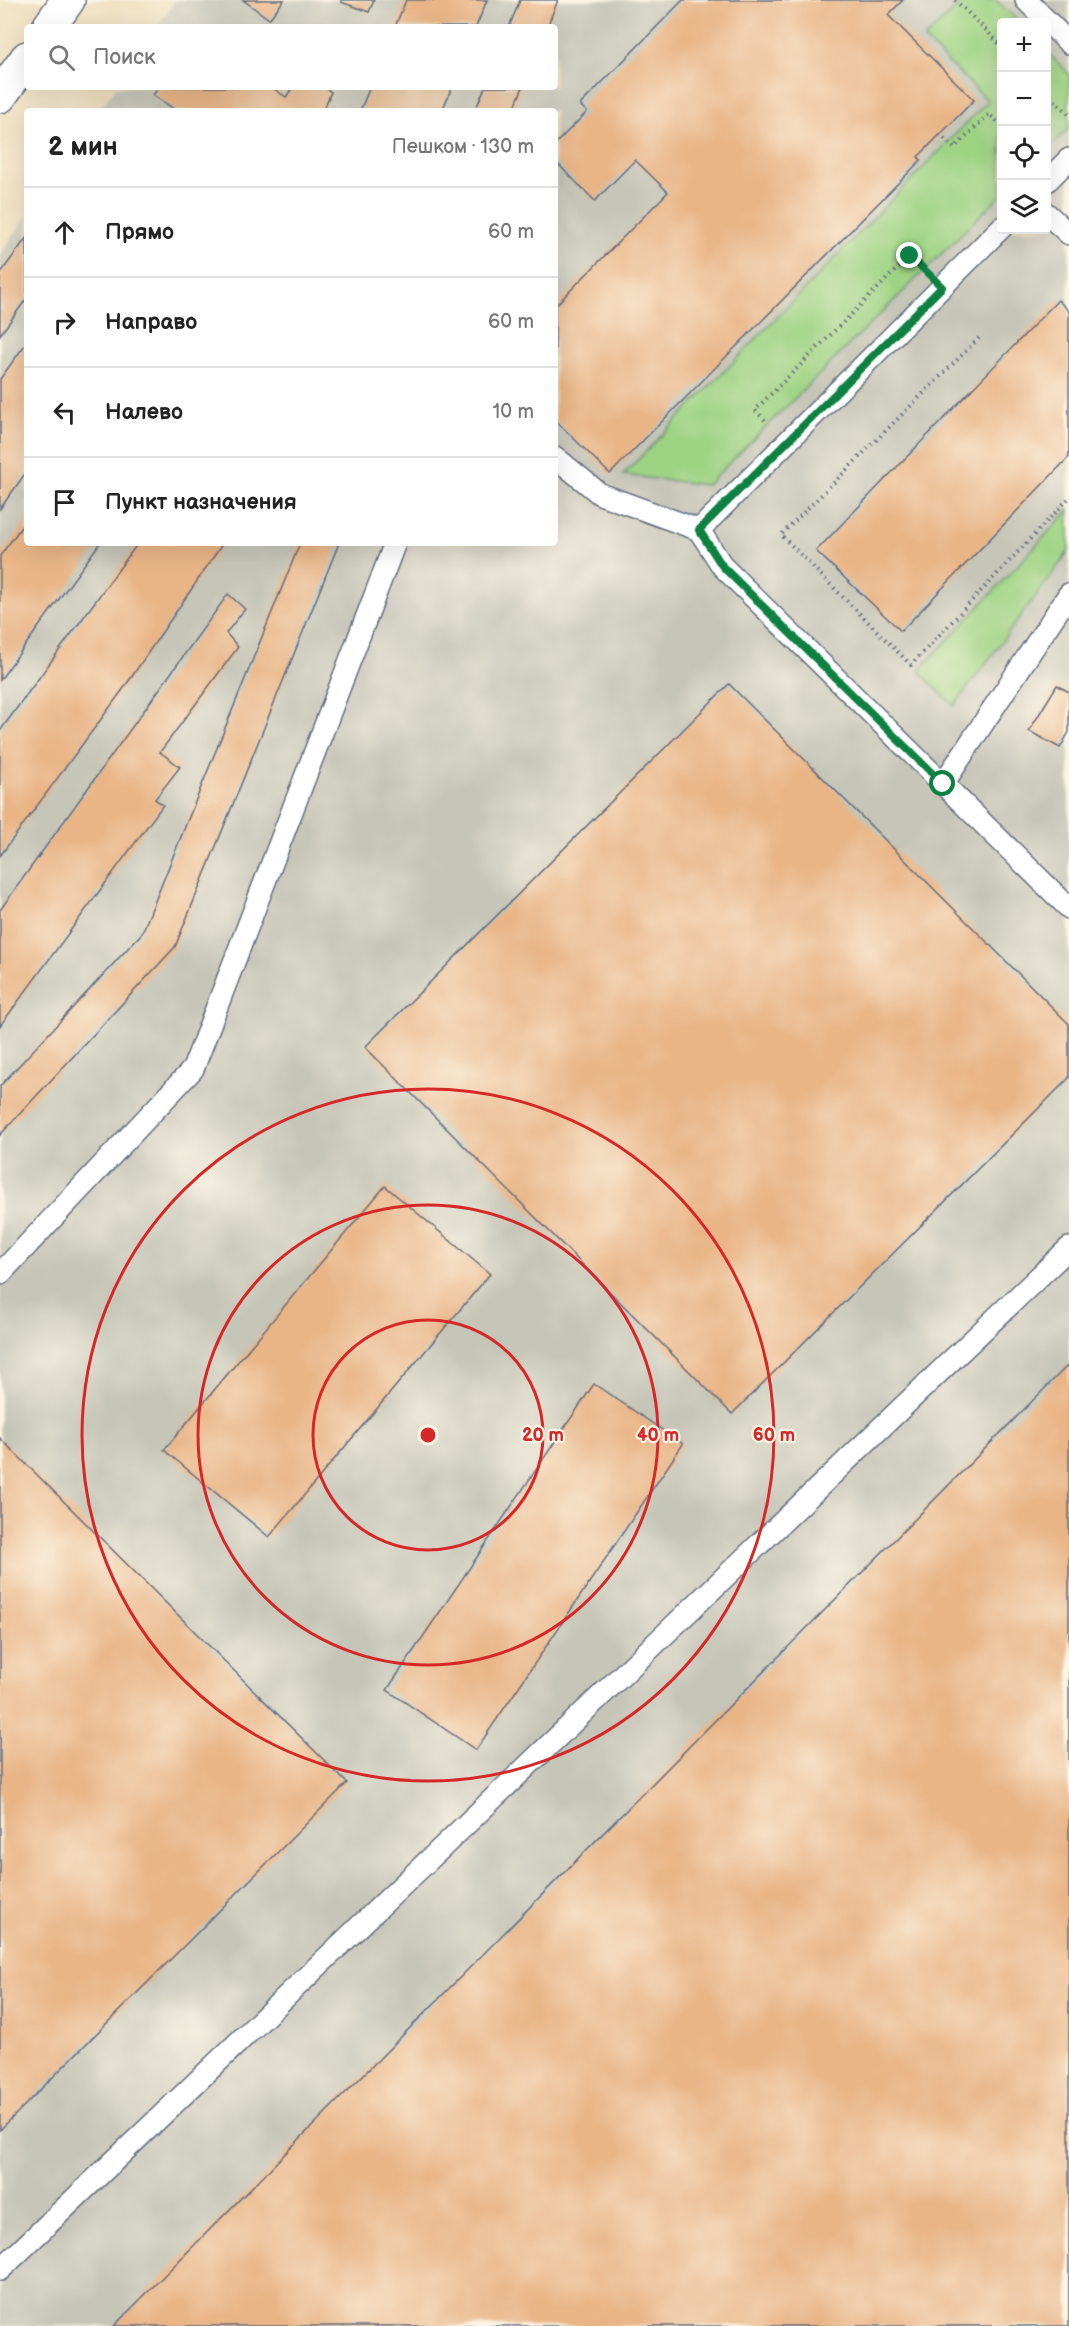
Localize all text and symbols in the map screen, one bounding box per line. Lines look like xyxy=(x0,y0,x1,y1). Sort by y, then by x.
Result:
map controls xyxy=(997,18,1051,234)
button: + xyxy=(997,18,1051,72)
search box xyxy=(24,24,558,90)
icon: search xyxy=(45,41,78,74)
text: Поиск xyxy=(93,44,156,71)
button: − xyxy=(997,72,1051,126)
button: locate xyxy=(997,126,1051,180)
text: 2 мин xyxy=(48,132,118,163)
text: Пешком · 130 m xyxy=(392,135,534,159)
button: layers xyxy=(997,180,1051,234)
icon: ahead xyxy=(48,216,81,249)
text: Прямо xyxy=(105,219,174,246)
text: 60 m xyxy=(488,220,534,244)
route end xyxy=(896,242,922,268)
icon: right xyxy=(48,306,81,339)
text: Направо xyxy=(105,309,197,336)
text: 60 m xyxy=(488,310,534,334)
icon: left xyxy=(48,396,81,429)
text: Налево xyxy=(105,399,183,426)
text: 10 m xyxy=(493,400,534,424)
icon: arrive xyxy=(48,486,81,519)
text: Пункт назначения xyxy=(105,489,297,516)
route start xyxy=(929,770,955,796)
centre of rings xyxy=(418,1425,438,1445)
text: 20 m xyxy=(522,1425,564,1446)
text: 40 m xyxy=(637,1425,679,1446)
text: 60 m xyxy=(753,1425,795,1446)

